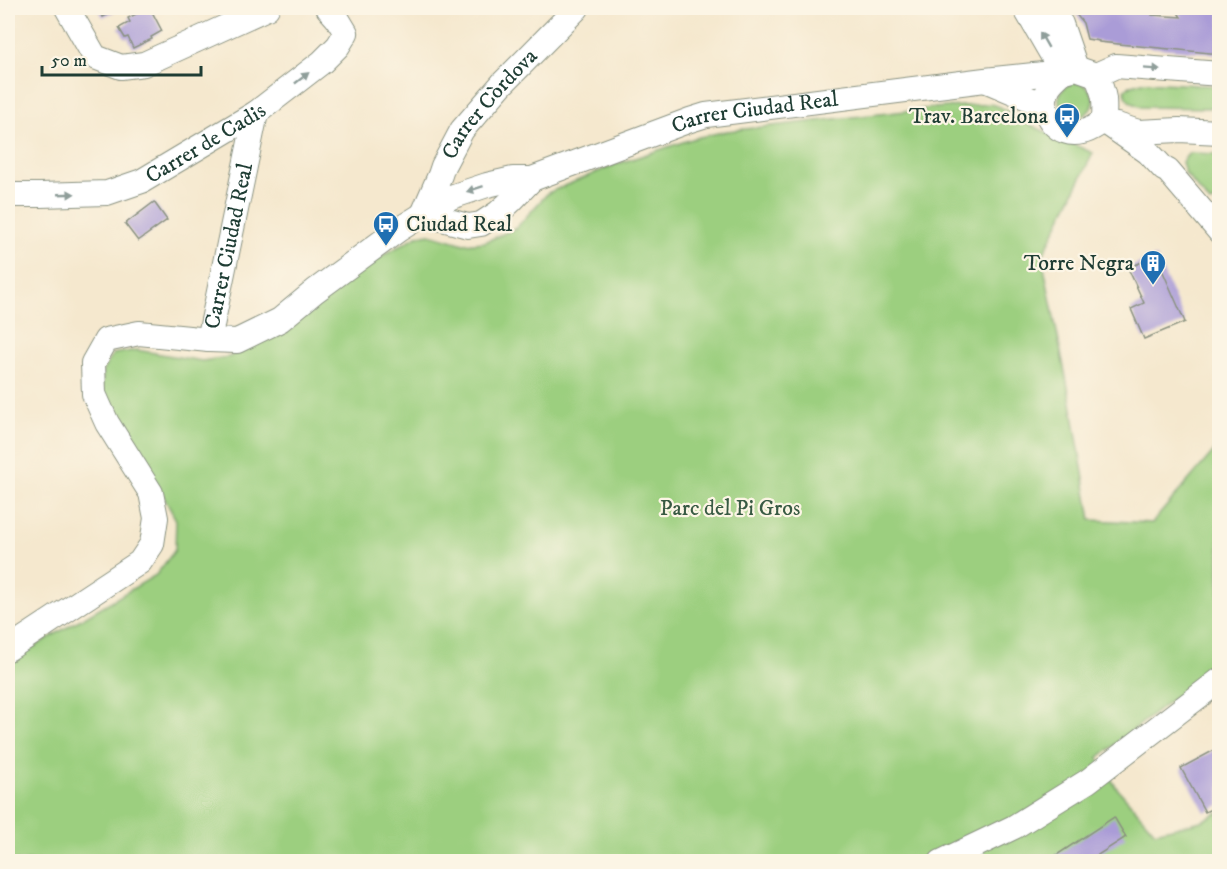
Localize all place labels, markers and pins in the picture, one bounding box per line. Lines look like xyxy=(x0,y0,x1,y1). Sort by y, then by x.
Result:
bus stop icon: Trav. Barcelona xyxy=(1052,101,1082,139)
place label: Trav. Barcelona xyxy=(909,103,1049,130)
bus stop icon: Ciudad Real xyxy=(371,209,401,247)
place label: Ciudad Real xyxy=(406,211,513,238)
building icon: Torre Negra xyxy=(1138,248,1168,286)
place label: Torre Negra xyxy=(1024,250,1135,277)

